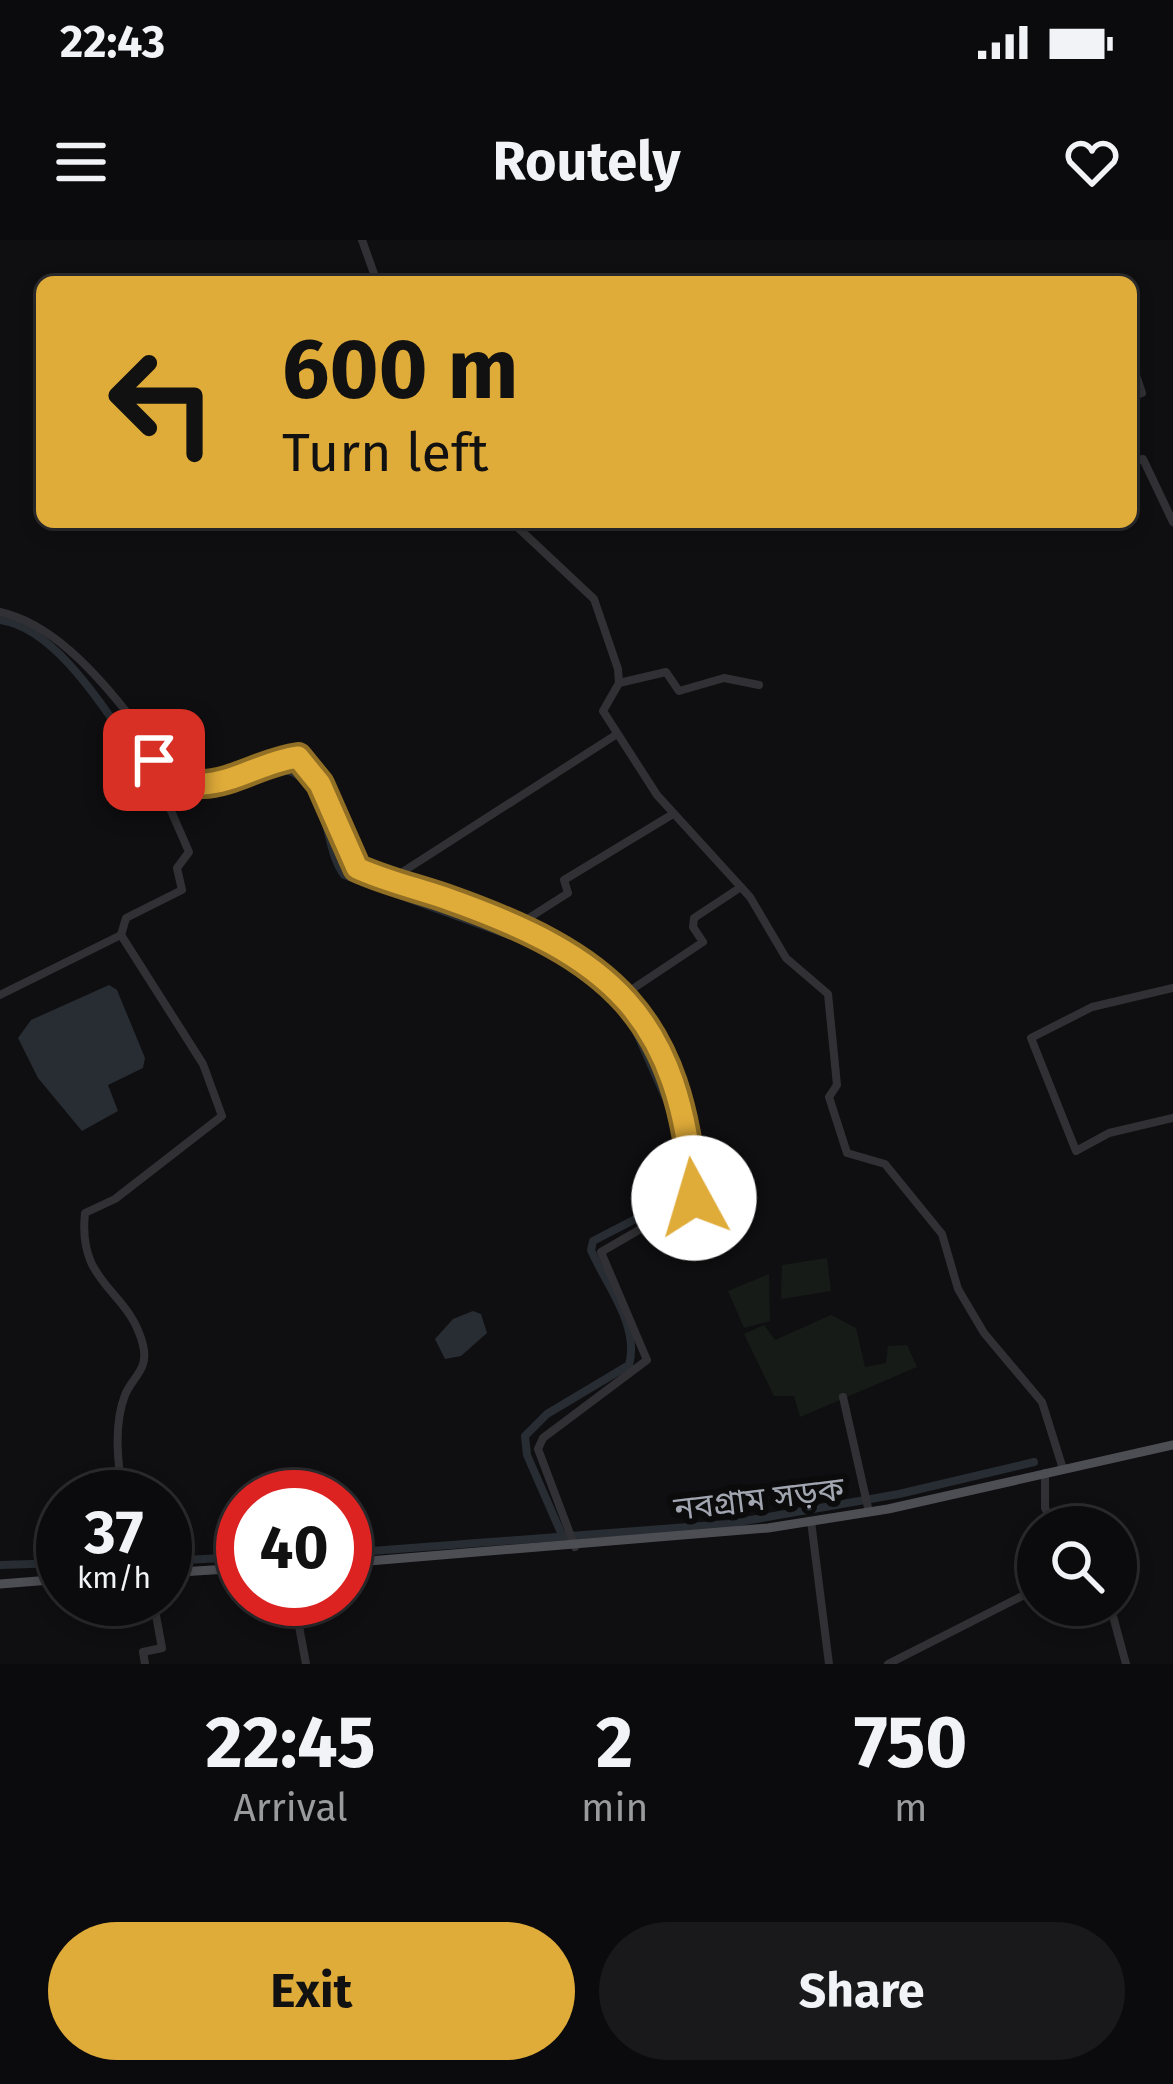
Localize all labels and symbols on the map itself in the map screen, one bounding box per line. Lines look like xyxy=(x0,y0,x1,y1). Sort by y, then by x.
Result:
pin xyxy=(103,709,205,811)
position arrow xyxy=(631,1135,757,1261)
street label: নবগ্রাম সড়ক xyxy=(671,1469,847,1529)
speed limit sign: 40 xyxy=(216,1470,372,1626)

